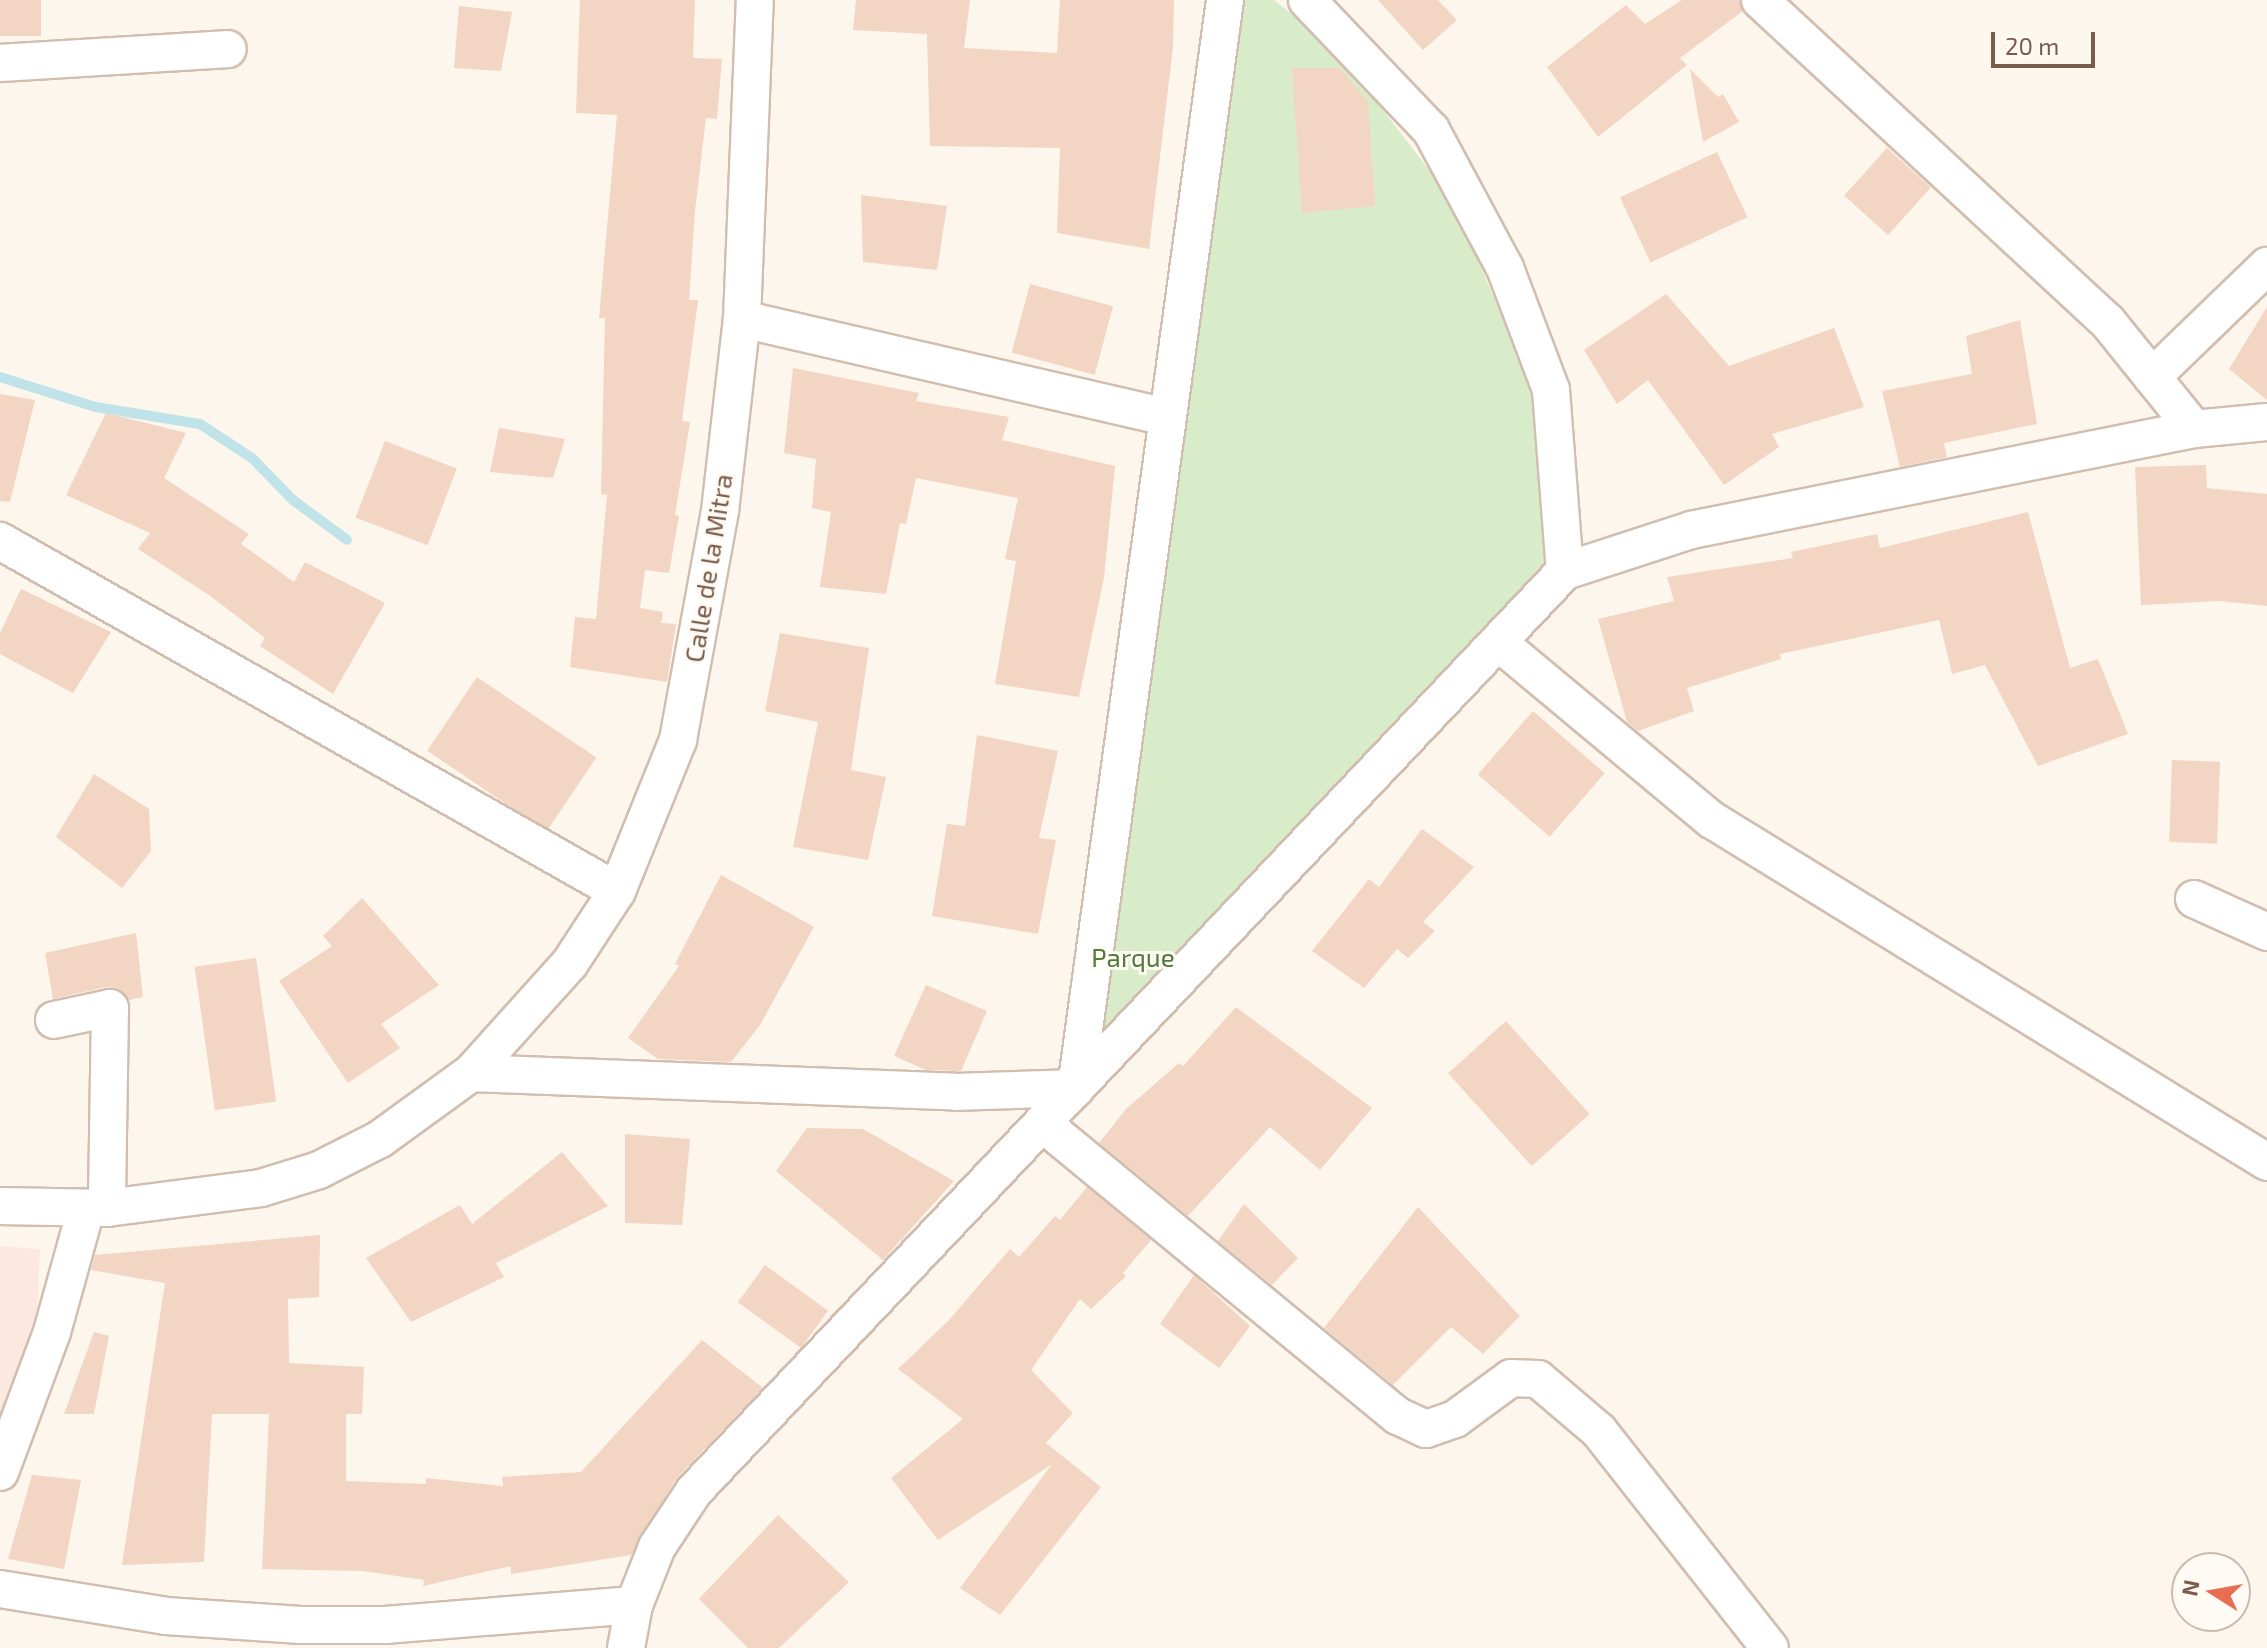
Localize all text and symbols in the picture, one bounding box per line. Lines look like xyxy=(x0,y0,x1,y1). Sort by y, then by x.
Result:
scale bar xyxy=(1995,16,2099,66)
text: 20 m xyxy=(2005,31,2059,60)
street label: Calle de la Mitra xyxy=(678,471,738,665)
park label: Parque xyxy=(1091,941,1175,973)
north arrow xyxy=(2171,1552,2251,1632)
text: N xyxy=(2175,1578,2204,1598)

